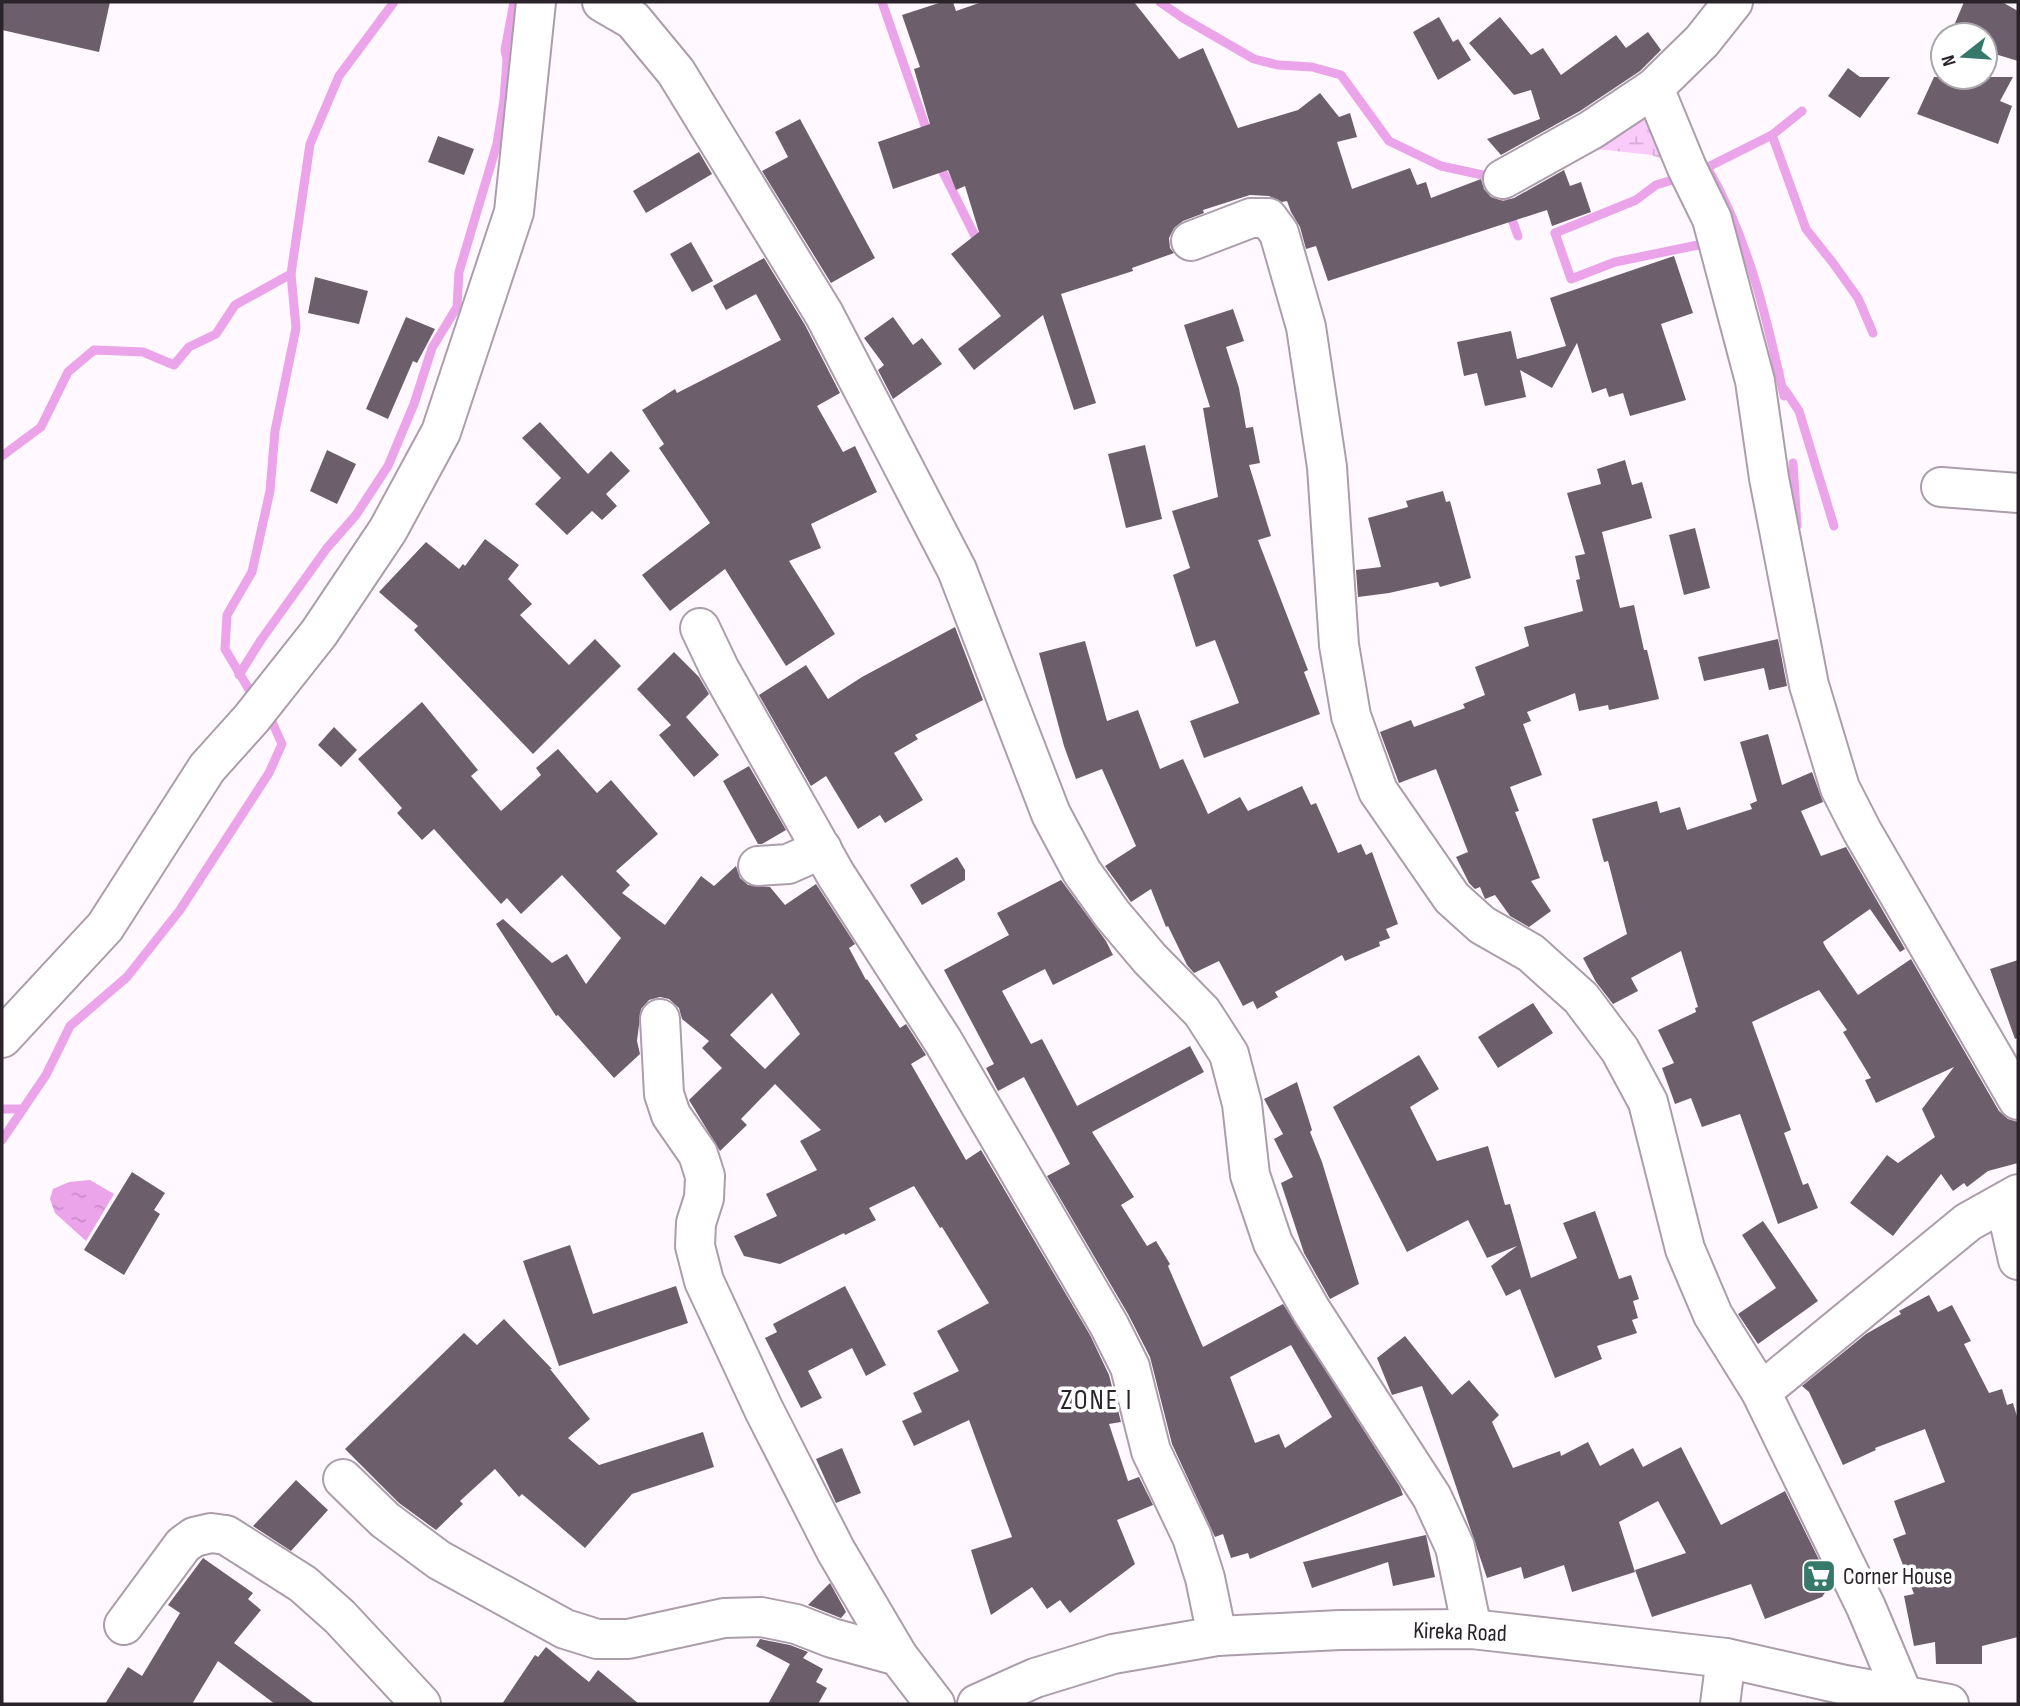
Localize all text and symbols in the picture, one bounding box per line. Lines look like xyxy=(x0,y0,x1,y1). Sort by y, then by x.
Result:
north arrow xyxy=(1929,21,1999,91)
text: N xyxy=(1937,52,1962,69)
district label: ZONE I xyxy=(1061,1384,1133,1417)
supermarket icon: Corner House xyxy=(1800,1557,1838,1595)
place label: Corner House xyxy=(1843,1562,1952,1591)
street label: Kireka Road xyxy=(1413,1616,1507,1648)

